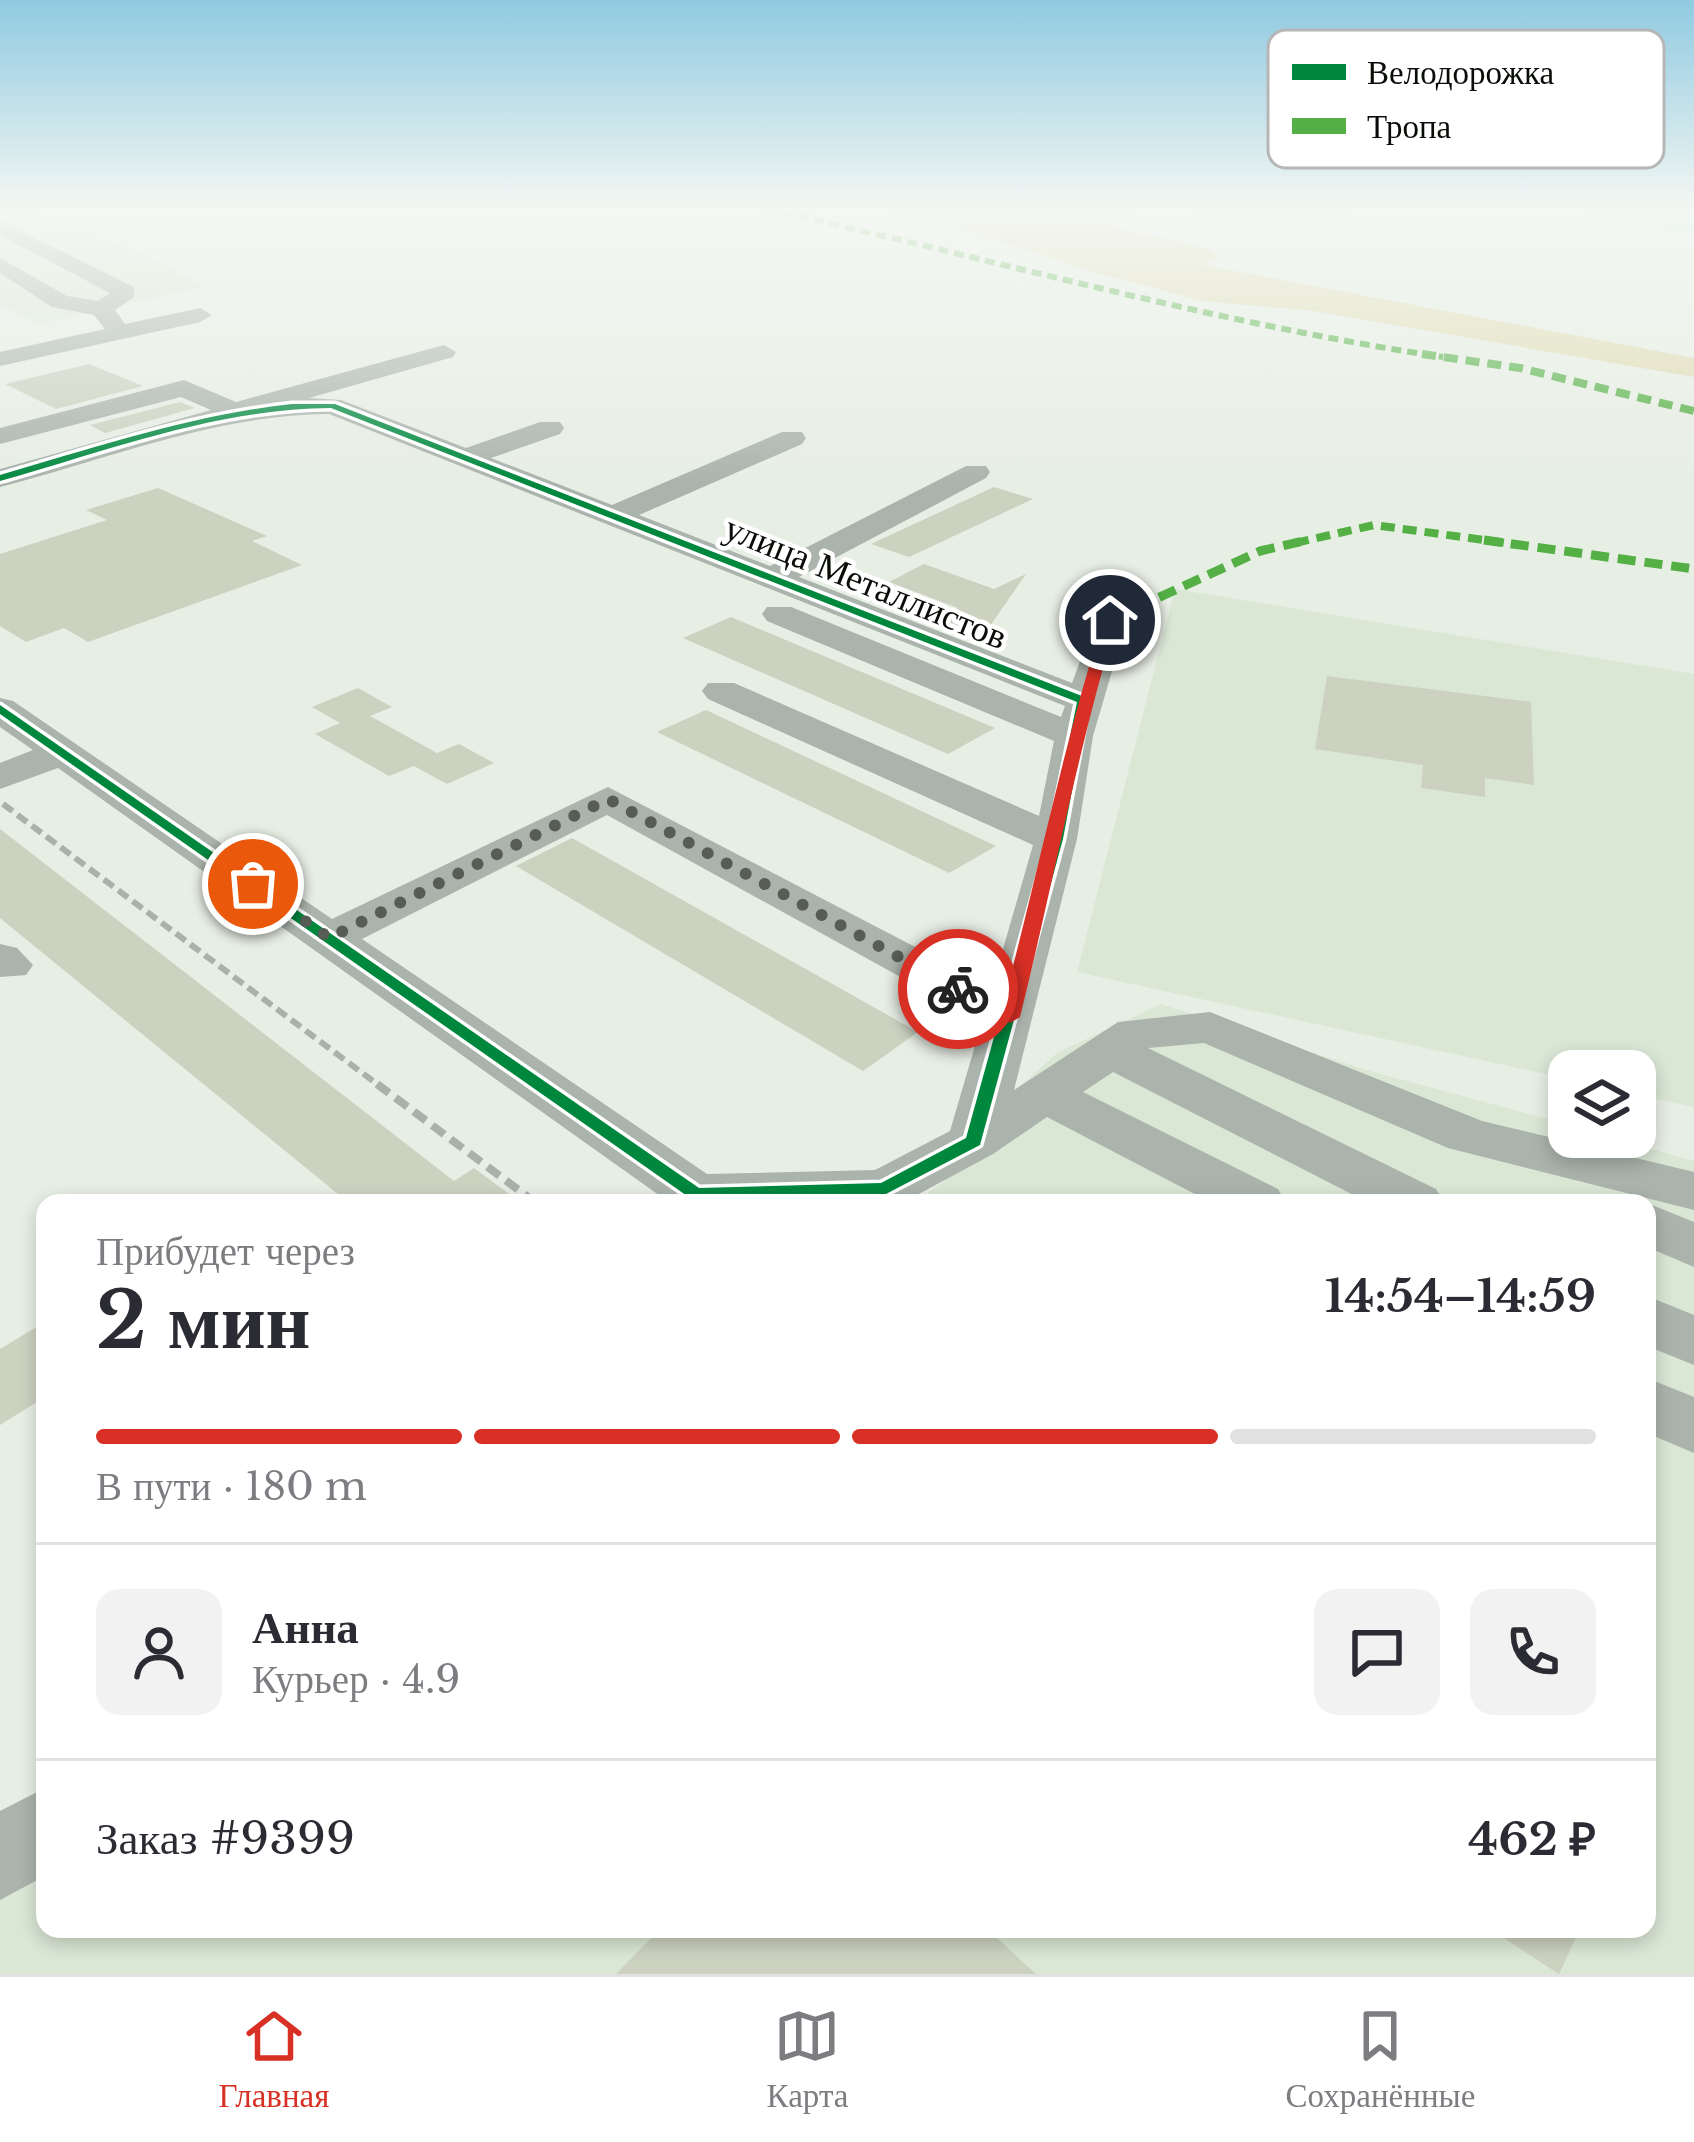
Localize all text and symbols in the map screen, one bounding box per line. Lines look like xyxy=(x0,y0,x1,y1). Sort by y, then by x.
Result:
legend xyxy=(1268,30,1664,168)
text: Велодорожка xyxy=(1367,52,1554,93)
text: Тропа xyxy=(1367,106,1452,147)
street label: улица Металлистов xyxy=(718,505,1014,659)
pin xyxy=(1059,569,1161,671)
icon: home xyxy=(1077,587,1143,653)
pin xyxy=(202,833,304,935)
icon: bag xyxy=(220,851,286,917)
courier xyxy=(898,929,1018,1049)
icon: bike xyxy=(925,956,991,1022)
map controls xyxy=(1548,1050,1656,1158)
button: layers xyxy=(1548,1050,1656,1158)
text: Прибудет через xyxy=(96,1227,355,1276)
text: 14:54–14:59 xyxy=(1325,1268,1596,1324)
text: 2 мин xyxy=(96,1272,311,1369)
text: В пути · 180 m xyxy=(96,1462,367,1511)
button: person xyxy=(96,1589,222,1715)
button: chat xyxy=(1314,1589,1440,1715)
button: phone xyxy=(1470,1589,1596,1715)
text: Анна xyxy=(252,1599,359,1655)
text: Курьер · 4.9 xyxy=(252,1655,460,1704)
text: Заказ #9399 xyxy=(96,1810,355,1866)
text: 462 ₽ xyxy=(1468,1811,1596,1867)
tab: Главная xyxy=(219,2003,329,2116)
tab: Карта xyxy=(767,2003,848,2116)
tab: Сохранённые xyxy=(1286,2003,1475,2116)

